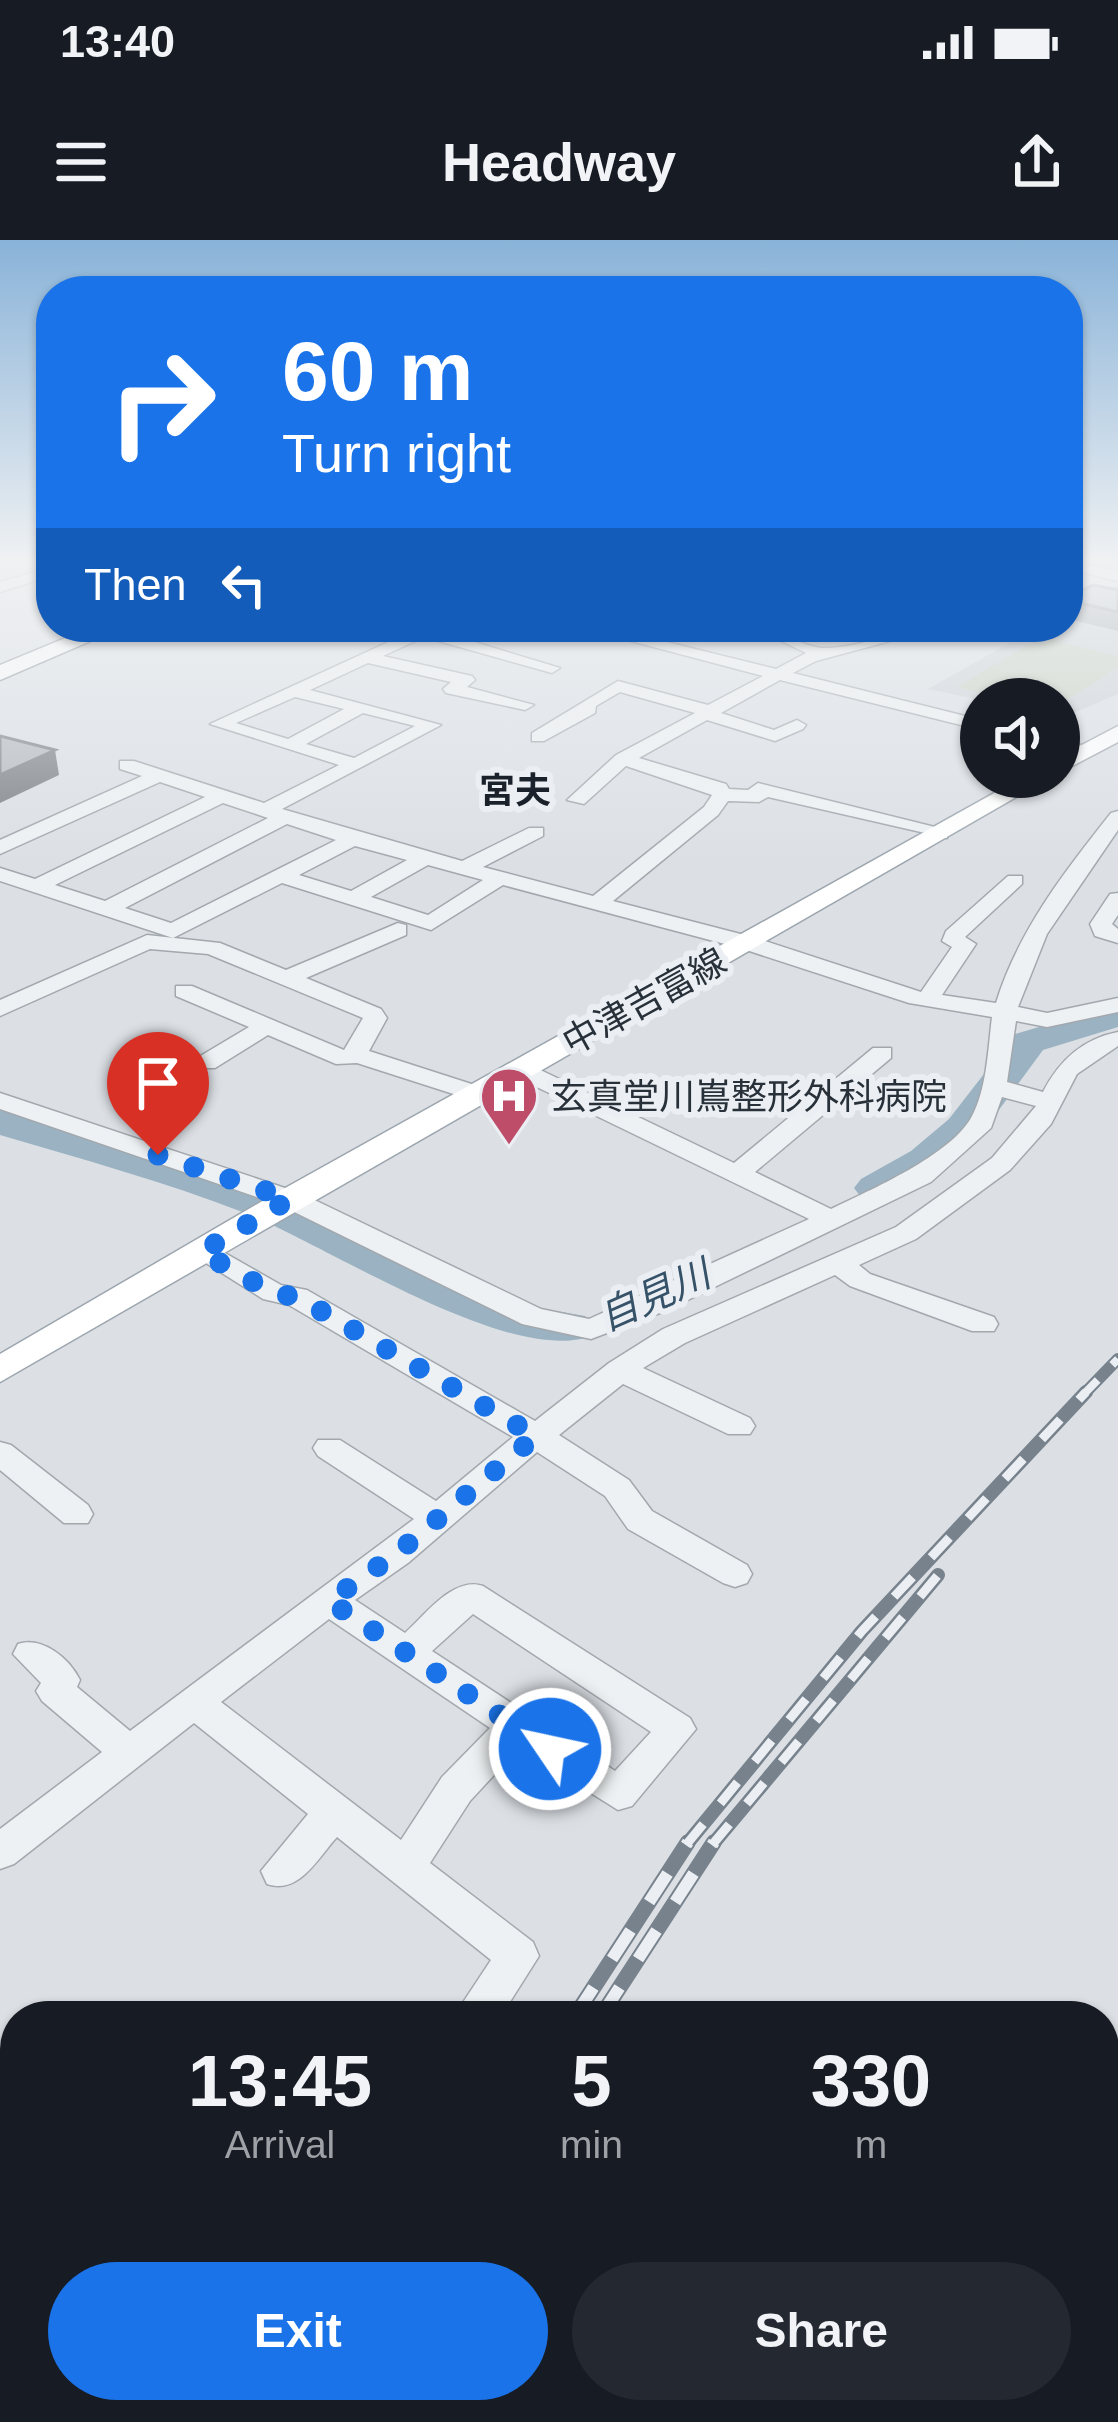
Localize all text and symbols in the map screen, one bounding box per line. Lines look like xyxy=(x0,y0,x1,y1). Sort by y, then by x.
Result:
text: 13:40 xyxy=(60,16,175,67)
icon: menu xyxy=(48,129,114,195)
icon: share xyxy=(1004,129,1070,195)
text: Headway xyxy=(442,132,676,192)
icon: right xyxy=(84,324,240,480)
text: 60 m xyxy=(282,324,473,418)
text: Turn right xyxy=(282,423,511,483)
icon: left xyxy=(211,552,277,618)
text: Then xyxy=(84,559,187,610)
map controls xyxy=(960,678,1080,798)
button: sound xyxy=(960,678,1080,798)
district label: 宮夫 xyxy=(479,770,551,811)
street label: 中津吉富線 xyxy=(556,940,733,1063)
pin xyxy=(107,1032,209,1155)
icon: arrive xyxy=(125,1050,191,1116)
hospital icon: 玄真堂川嶌整形外科病院 xyxy=(478,1065,540,1147)
place label: 玄真堂川嶌整形外科病院 xyxy=(551,1076,947,1117)
water label: 自見川 xyxy=(592,1250,720,1339)
position arrow xyxy=(487,1686,613,1812)
text: 13:45 xyxy=(188,2041,372,2121)
text: 5 xyxy=(571,2041,612,2121)
text: 330 xyxy=(811,2041,931,2121)
text: Arrival xyxy=(225,2123,335,2166)
text: min xyxy=(560,2123,623,2166)
text: m xyxy=(855,2123,887,2166)
button: Exit xyxy=(48,2262,548,2400)
button: Share xyxy=(572,2262,1071,2400)

